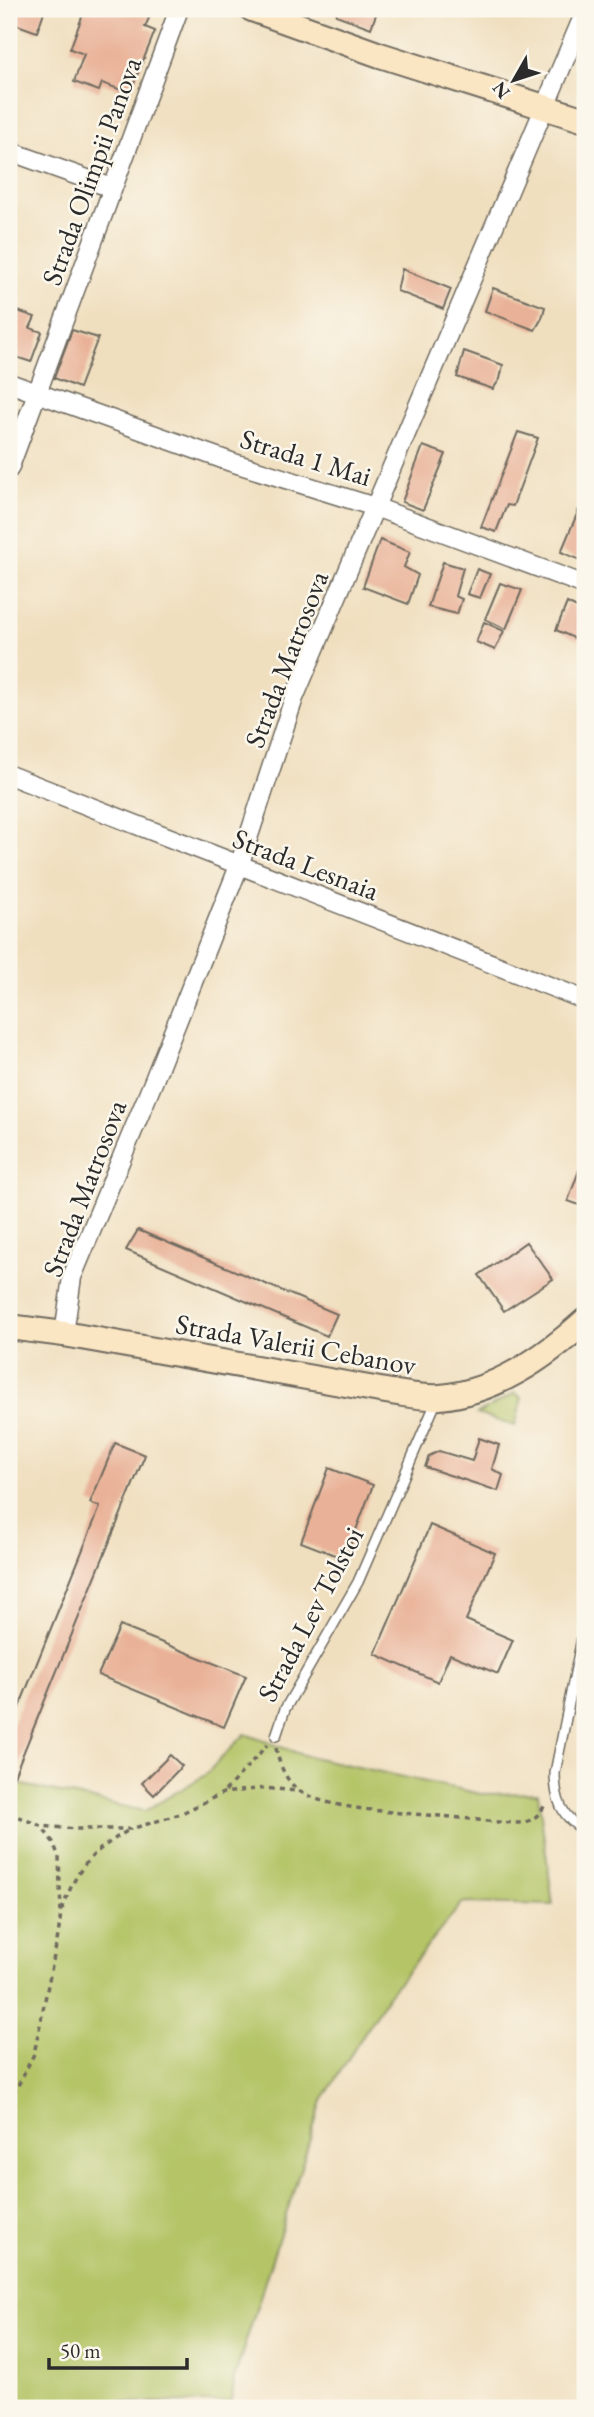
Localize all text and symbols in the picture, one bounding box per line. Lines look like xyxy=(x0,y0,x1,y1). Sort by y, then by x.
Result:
north arrow xyxy=(478,46,548,116)
street label: Strada Olimpii Panova xyxy=(33,51,149,290)
text: N xyxy=(486,76,516,104)
street label: Strada 1 Mai xyxy=(236,420,376,494)
street label: Strada Matrosova xyxy=(236,565,337,753)
street label: Strada Lesnaia xyxy=(228,820,385,909)
street label: Strada Matrosova xyxy=(34,1094,135,1282)
street label: Strada Valerii Cebanov xyxy=(173,1305,420,1383)
street label: Strada Lev Tolstoi xyxy=(249,1520,371,1708)
scale bar xyxy=(49,2326,187,2370)
text: 50 m xyxy=(60,2337,101,2364)

